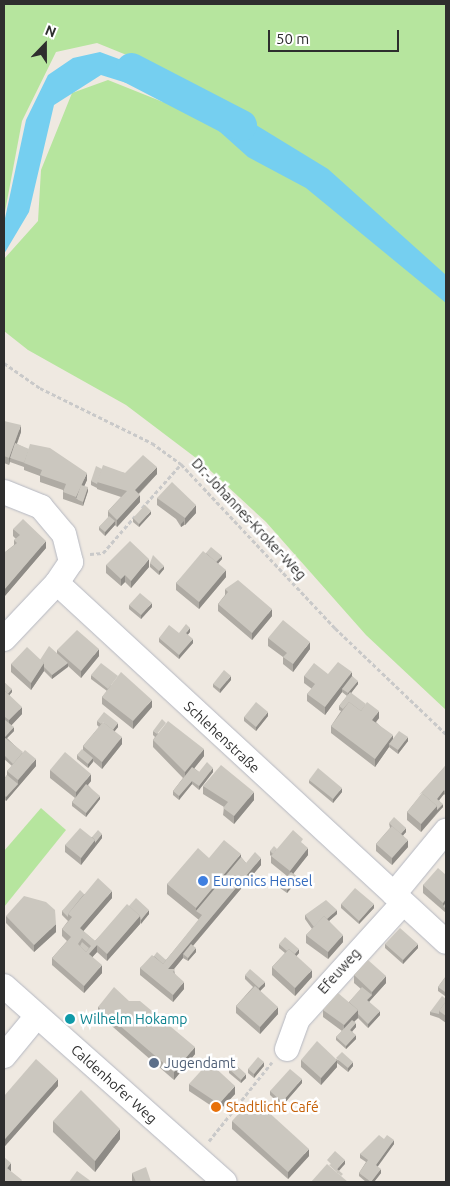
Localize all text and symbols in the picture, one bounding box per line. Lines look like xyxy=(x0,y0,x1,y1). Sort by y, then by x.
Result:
north arrow xyxy=(20,20,70,70)
scale bar xyxy=(270,20,401,52)
text: N xyxy=(43,22,58,40)
text: 50 m xyxy=(276,30,309,47)
street label: Dr.-Johannes-Kroker-Weg xyxy=(188,455,310,583)
street label: Schlehenstraße xyxy=(181,698,263,776)
place label: Euronics Hensel xyxy=(213,873,312,889)
marker: Euronics Hensel xyxy=(197,875,209,887)
street label: Efeuweg xyxy=(314,945,364,997)
place label: Wilhelm Hokamp xyxy=(80,1011,187,1027)
marker: Wilhelm Hokamp xyxy=(64,1013,76,1025)
street label: Caldenhofer Weg xyxy=(68,1041,160,1127)
place label: Jugendamt xyxy=(164,1055,236,1071)
marker: Jugendamt xyxy=(148,1057,160,1069)
place label: Stadtlicht Café xyxy=(226,1099,319,1115)
marker: Stadtlicht Café xyxy=(210,1101,222,1113)

